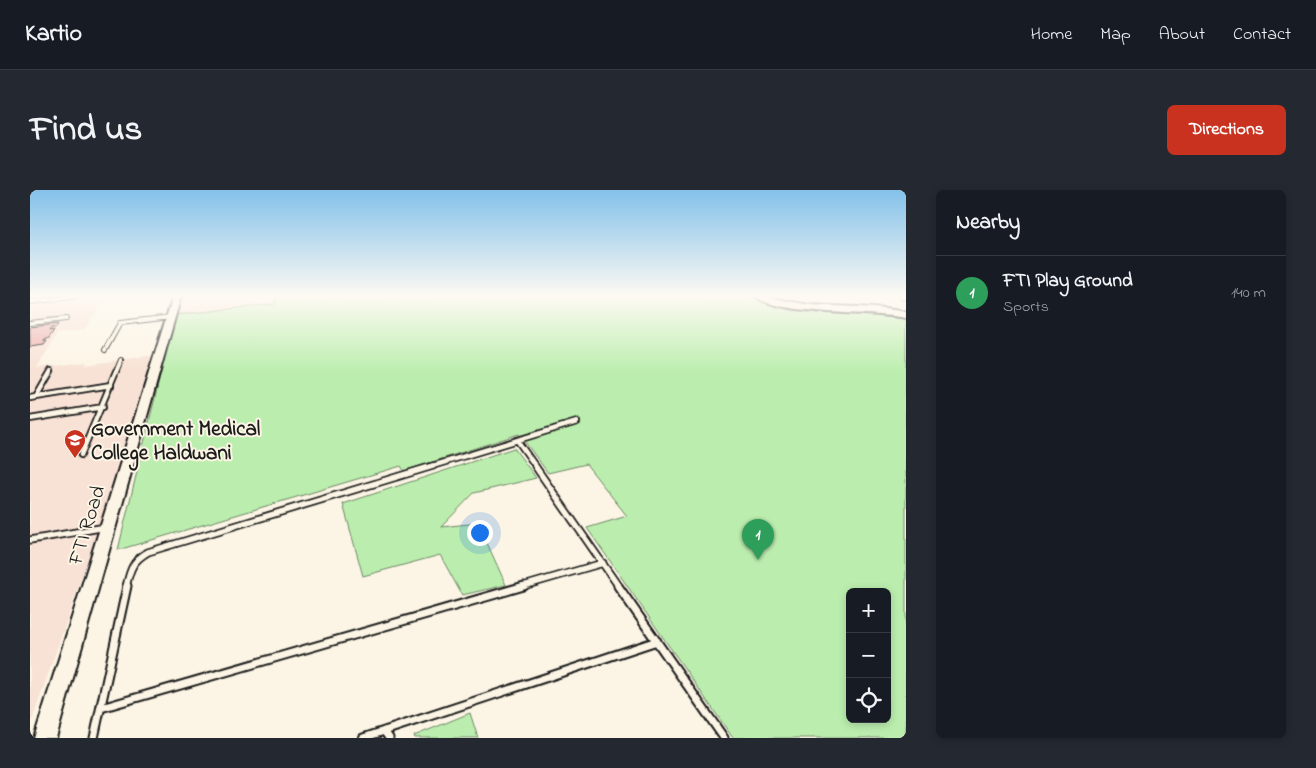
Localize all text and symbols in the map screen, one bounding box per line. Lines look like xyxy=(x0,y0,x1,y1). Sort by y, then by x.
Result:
text: Kartio xyxy=(25,17,82,52)
text: Home xyxy=(1031,22,1072,48)
text: Map xyxy=(1100,22,1131,48)
text: About xyxy=(1159,22,1205,48)
text: Contact xyxy=(1233,22,1291,48)
text: Find us xyxy=(30,105,142,156)
button: Directions xyxy=(1167,105,1286,155)
text: Nearby xyxy=(956,208,1020,238)
text: FTI Play Ground xyxy=(1003,268,1133,295)
text: 1 xyxy=(969,281,975,305)
text: 140 m xyxy=(1231,281,1266,305)
text: Sports xyxy=(1003,295,1049,319)
place label: Government Medical College Haldwani xyxy=(91,415,261,471)
school or university icon: Government Medical College Haldwani xyxy=(63,428,87,459)
street label: FTI Road xyxy=(61,482,114,570)
pin: 1 xyxy=(742,519,774,560)
your location xyxy=(467,520,493,546)
map controls xyxy=(846,588,891,723)
button: + xyxy=(846,588,891,633)
button: − xyxy=(846,633,891,678)
button: locate xyxy=(846,678,891,723)

